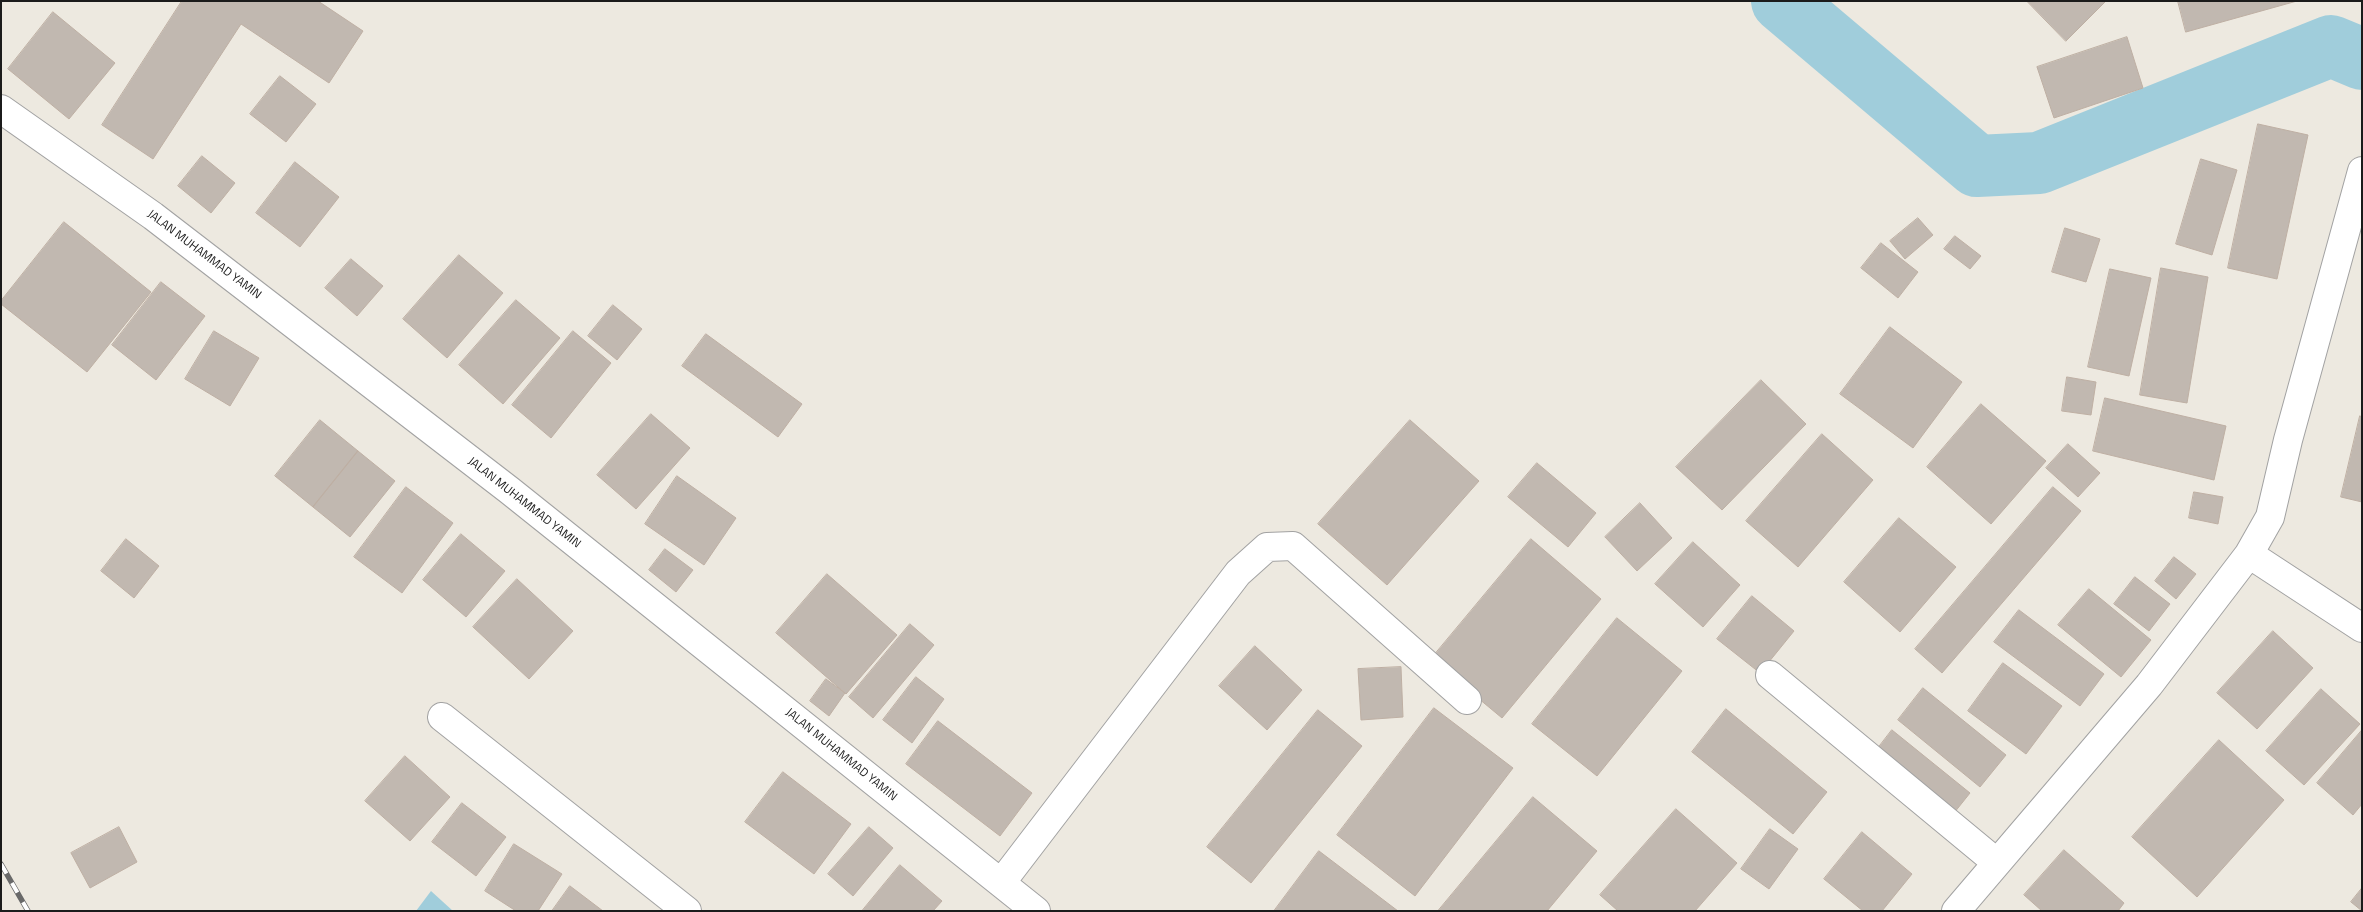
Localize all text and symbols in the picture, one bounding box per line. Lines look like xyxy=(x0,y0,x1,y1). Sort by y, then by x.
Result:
street label: JALAN MUHAMMAD YAMIN xyxy=(144,207,264,303)
street label: JALAN MUHAMMAD YAMIN xyxy=(465,454,583,552)
street label: JALAN MUHAMMAD YAMIN xyxy=(782,706,900,804)

